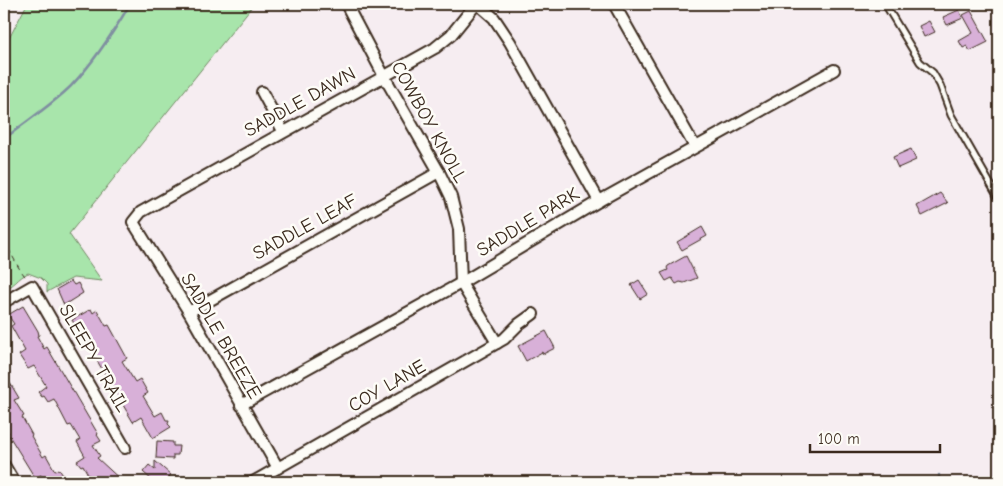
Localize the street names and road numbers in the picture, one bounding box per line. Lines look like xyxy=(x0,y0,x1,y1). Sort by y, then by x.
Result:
street label: COWBOY KNOLL xyxy=(387,57,472,187)
street label: SADDLE DAWN xyxy=(241,62,359,142)
street label: SADDLE PARK xyxy=(473,183,584,261)
street label: SADDLE LEAF xyxy=(249,189,361,265)
street label: SADDLE BREEZE xyxy=(176,269,266,403)
street label: SLEEPY TRAIL xyxy=(54,300,134,416)
street label: COY LANE xyxy=(345,355,429,417)

